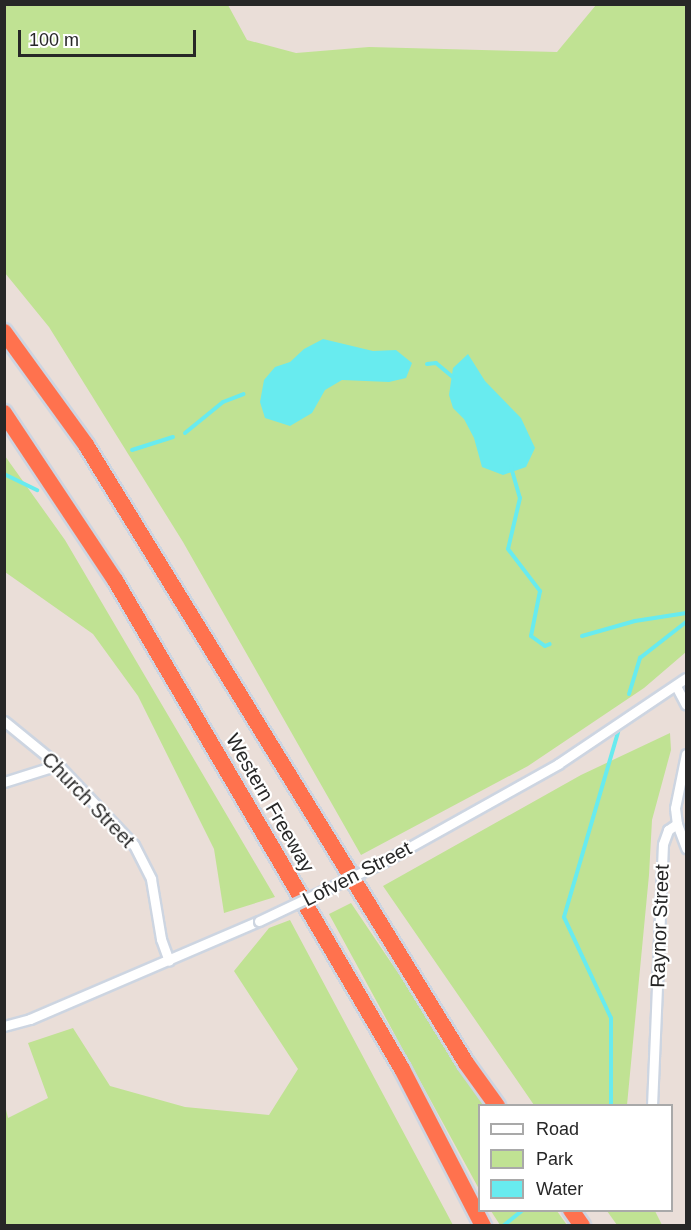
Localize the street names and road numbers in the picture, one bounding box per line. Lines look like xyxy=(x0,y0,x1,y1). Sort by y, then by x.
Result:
street label: Western Freeway xyxy=(221,729,319,877)
street label: Church Street xyxy=(37,747,139,853)
street label: Lofven Street xyxy=(299,836,415,912)
street label: Raynor Street xyxy=(646,864,674,988)

